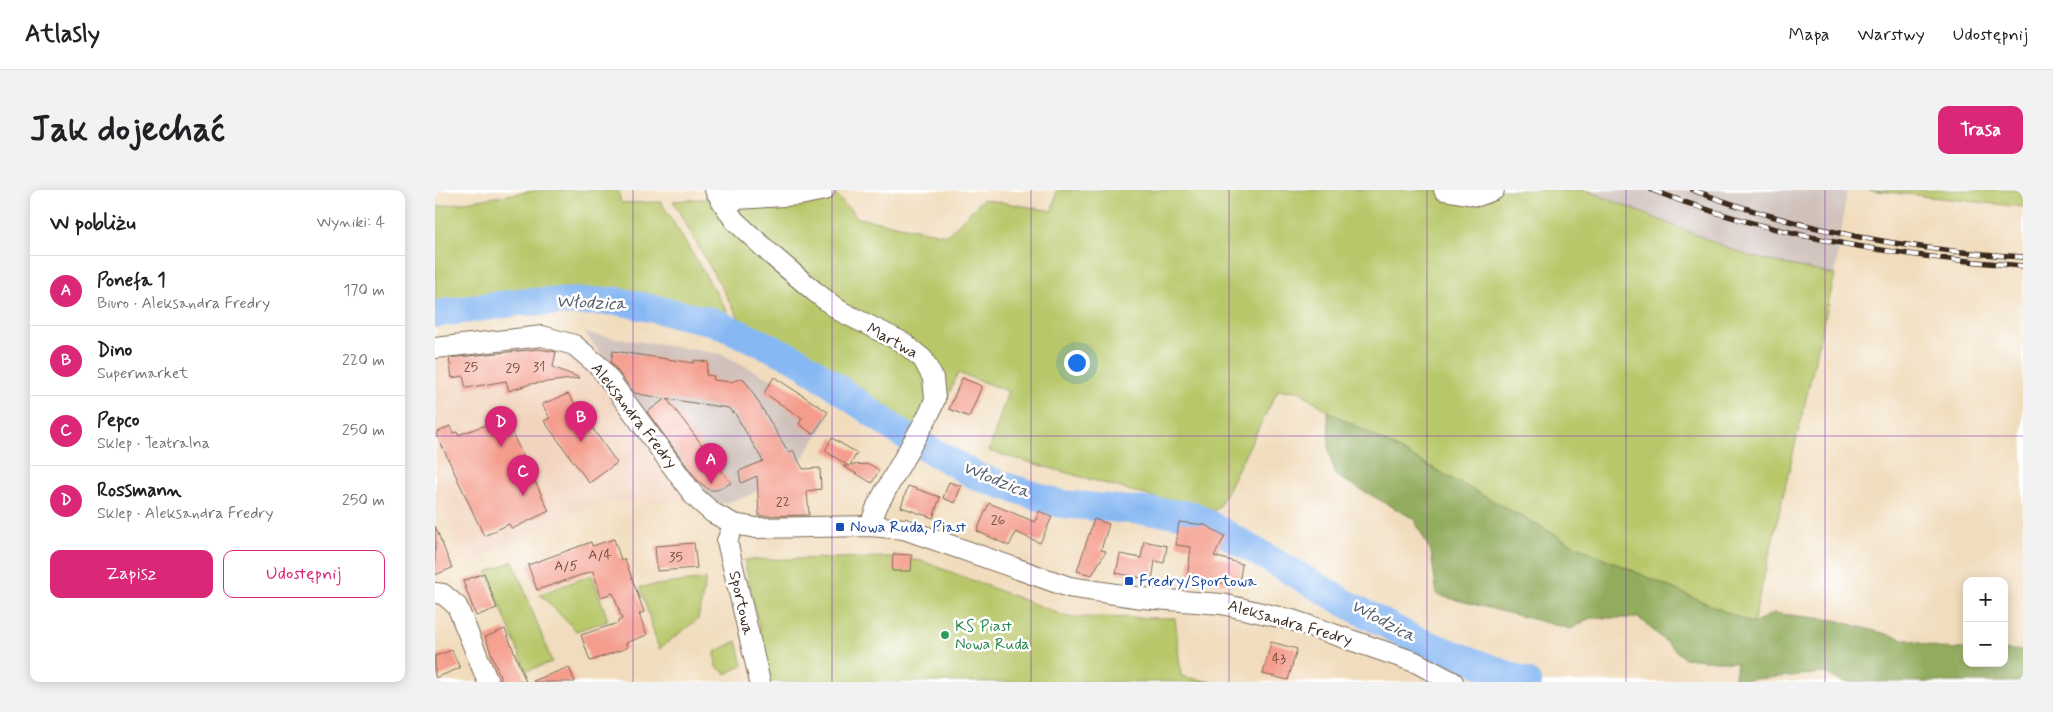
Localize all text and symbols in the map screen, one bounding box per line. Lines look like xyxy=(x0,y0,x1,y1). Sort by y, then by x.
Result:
text: Atlasly xyxy=(25,19,100,50)
text: Mapa xyxy=(1789,23,1830,47)
text: Warstwy xyxy=(1858,23,1925,47)
text: Udostępnij xyxy=(1953,23,2028,47)
button: Trasa xyxy=(1938,106,2023,154)
text: Jak dojechać xyxy=(30,107,225,153)
text: W pobliżu xyxy=(50,209,136,237)
text: Wyniki: 4 xyxy=(316,212,385,233)
text: Ponefa 1 xyxy=(97,268,166,293)
text: A xyxy=(61,280,71,301)
text: 170 m xyxy=(343,280,385,301)
water label: Włodzica xyxy=(556,290,628,316)
text: Biuro · Aleksandra Fredry xyxy=(97,293,270,314)
street label: Martwa xyxy=(863,318,921,364)
text: Dino xyxy=(97,338,132,363)
text: B xyxy=(61,350,71,371)
text: 220 m xyxy=(342,350,385,371)
your location xyxy=(1064,350,1090,376)
house number: 25 xyxy=(464,358,478,376)
house number: 31 xyxy=(533,358,545,376)
house number: 29 xyxy=(505,359,521,377)
street label: Aleksandra Fredry xyxy=(586,359,682,473)
text: Supermarket xyxy=(97,363,188,384)
pin: B xyxy=(565,401,597,442)
pin: D xyxy=(485,406,517,447)
text: Pepco xyxy=(97,408,140,433)
text: C xyxy=(60,420,72,441)
text: 250 m xyxy=(342,420,385,441)
text: Sklep · Teatralna xyxy=(97,433,210,454)
pin: A xyxy=(695,443,727,484)
pin: C xyxy=(507,455,539,496)
water label: Włodzica xyxy=(959,456,1034,505)
text: Rossmann xyxy=(97,478,182,503)
text: D xyxy=(60,490,72,511)
text: 250 m xyxy=(342,490,385,511)
house number: 22 xyxy=(776,493,790,511)
text: Sklep · Aleksandra Fredry xyxy=(97,503,273,524)
house number: 26 xyxy=(991,511,1006,529)
place label: Nowa Ruda, Piast xyxy=(850,517,966,538)
marker: Nowa Ruda, Piast xyxy=(834,521,846,533)
house number: A/4 xyxy=(588,546,612,564)
house number: 35 xyxy=(669,548,683,566)
button: Zapisz xyxy=(50,550,213,598)
button: Udostępnij xyxy=(223,550,385,598)
house number: A/5 xyxy=(554,557,578,575)
street label: Sportowa xyxy=(723,569,759,638)
place label: Fredry/Sportowa xyxy=(1139,571,1257,592)
marker: Fredry/Sportowa xyxy=(1123,575,1135,587)
map controls xyxy=(1963,577,2008,667)
button: + xyxy=(1963,577,2008,622)
water label: Włodzica xyxy=(1346,594,1421,649)
street label: Aleksandra Fredry xyxy=(1225,595,1355,651)
place label: KS Piast Nowa Ruda xyxy=(955,616,1029,655)
button: − xyxy=(1963,622,2008,667)
marker: KS Piast Nowa Ruda xyxy=(939,629,951,641)
house number: 43 xyxy=(1272,650,1286,668)

